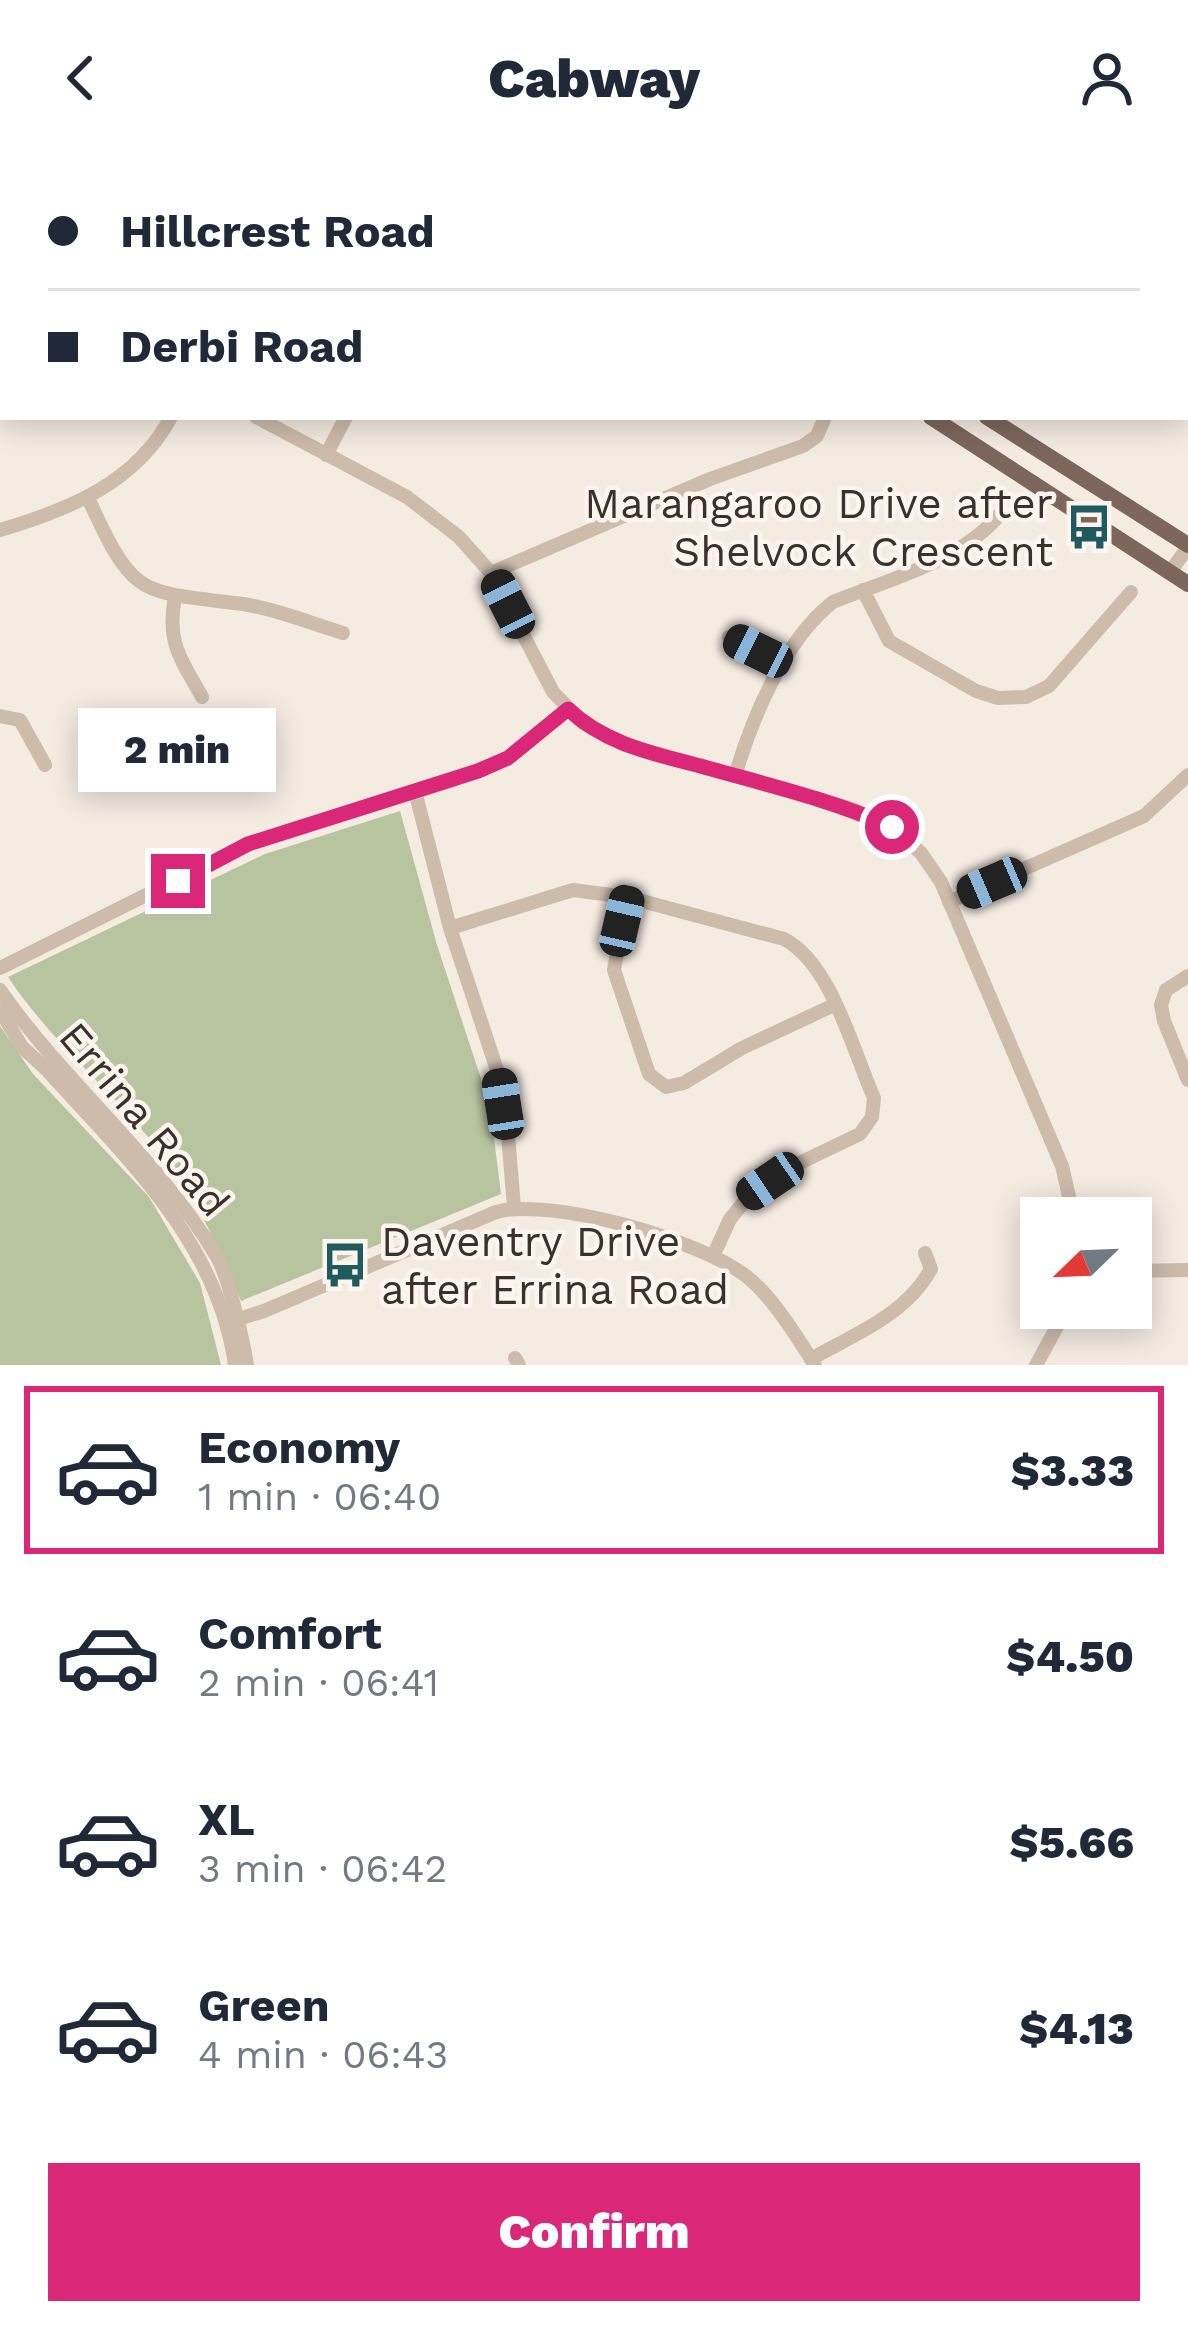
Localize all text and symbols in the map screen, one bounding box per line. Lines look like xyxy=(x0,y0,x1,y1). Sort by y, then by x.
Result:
icon: back xyxy=(48,45,114,111)
icon: person xyxy=(1074,45,1140,111)
text: Cabway xyxy=(488,47,700,110)
text: Hillcrest Road xyxy=(120,205,435,258)
text: Derbi Road xyxy=(120,320,363,373)
place label: Marangaroo Drive after Shelvock Crescent xyxy=(584,479,1053,576)
bus stop icon: Marangaroo Drive after Shelvock Crescent xyxy=(1064,502,1114,552)
car xyxy=(476,564,540,644)
car xyxy=(718,619,798,683)
callout: 2 min xyxy=(79,707,277,791)
text: 2 min xyxy=(124,727,230,772)
route start xyxy=(865,800,919,854)
car xyxy=(952,852,1032,914)
route end xyxy=(151,854,205,908)
car xyxy=(596,882,648,960)
street label: Errina Road xyxy=(49,1012,240,1226)
car xyxy=(480,1066,526,1142)
car xyxy=(730,1146,810,1216)
north arrow xyxy=(1020,1197,1152,1329)
map controls xyxy=(1020,1197,1152,1329)
place label: Daventry Drive after Errina Road xyxy=(381,1217,729,1314)
bus stop icon: Daventry Drive after Errina Road xyxy=(320,1240,370,1290)
icon: car xyxy=(54,1416,162,1524)
text: Economy xyxy=(198,1421,400,1474)
text: $3.33 xyxy=(1011,1444,1134,1497)
text: 1 min · 06:40 xyxy=(198,1474,441,1519)
icon: car xyxy=(54,1602,162,1710)
text: Comfort xyxy=(198,1607,382,1660)
text: $4.50 xyxy=(1006,1630,1134,1683)
text: 2 min · 06:41 xyxy=(198,1660,439,1705)
icon: car xyxy=(54,1788,162,1896)
text: XL xyxy=(198,1793,255,1846)
text: $5.66 xyxy=(1010,1816,1134,1869)
text: 3 min · 06:42 xyxy=(198,1846,447,1891)
icon: car xyxy=(54,1974,162,2082)
text: Green xyxy=(198,1979,330,2032)
text: $4.13 xyxy=(1019,2002,1134,2055)
text: 4 min · 06:43 xyxy=(198,2032,448,2077)
button: Confirm xyxy=(48,2163,1140,2301)

